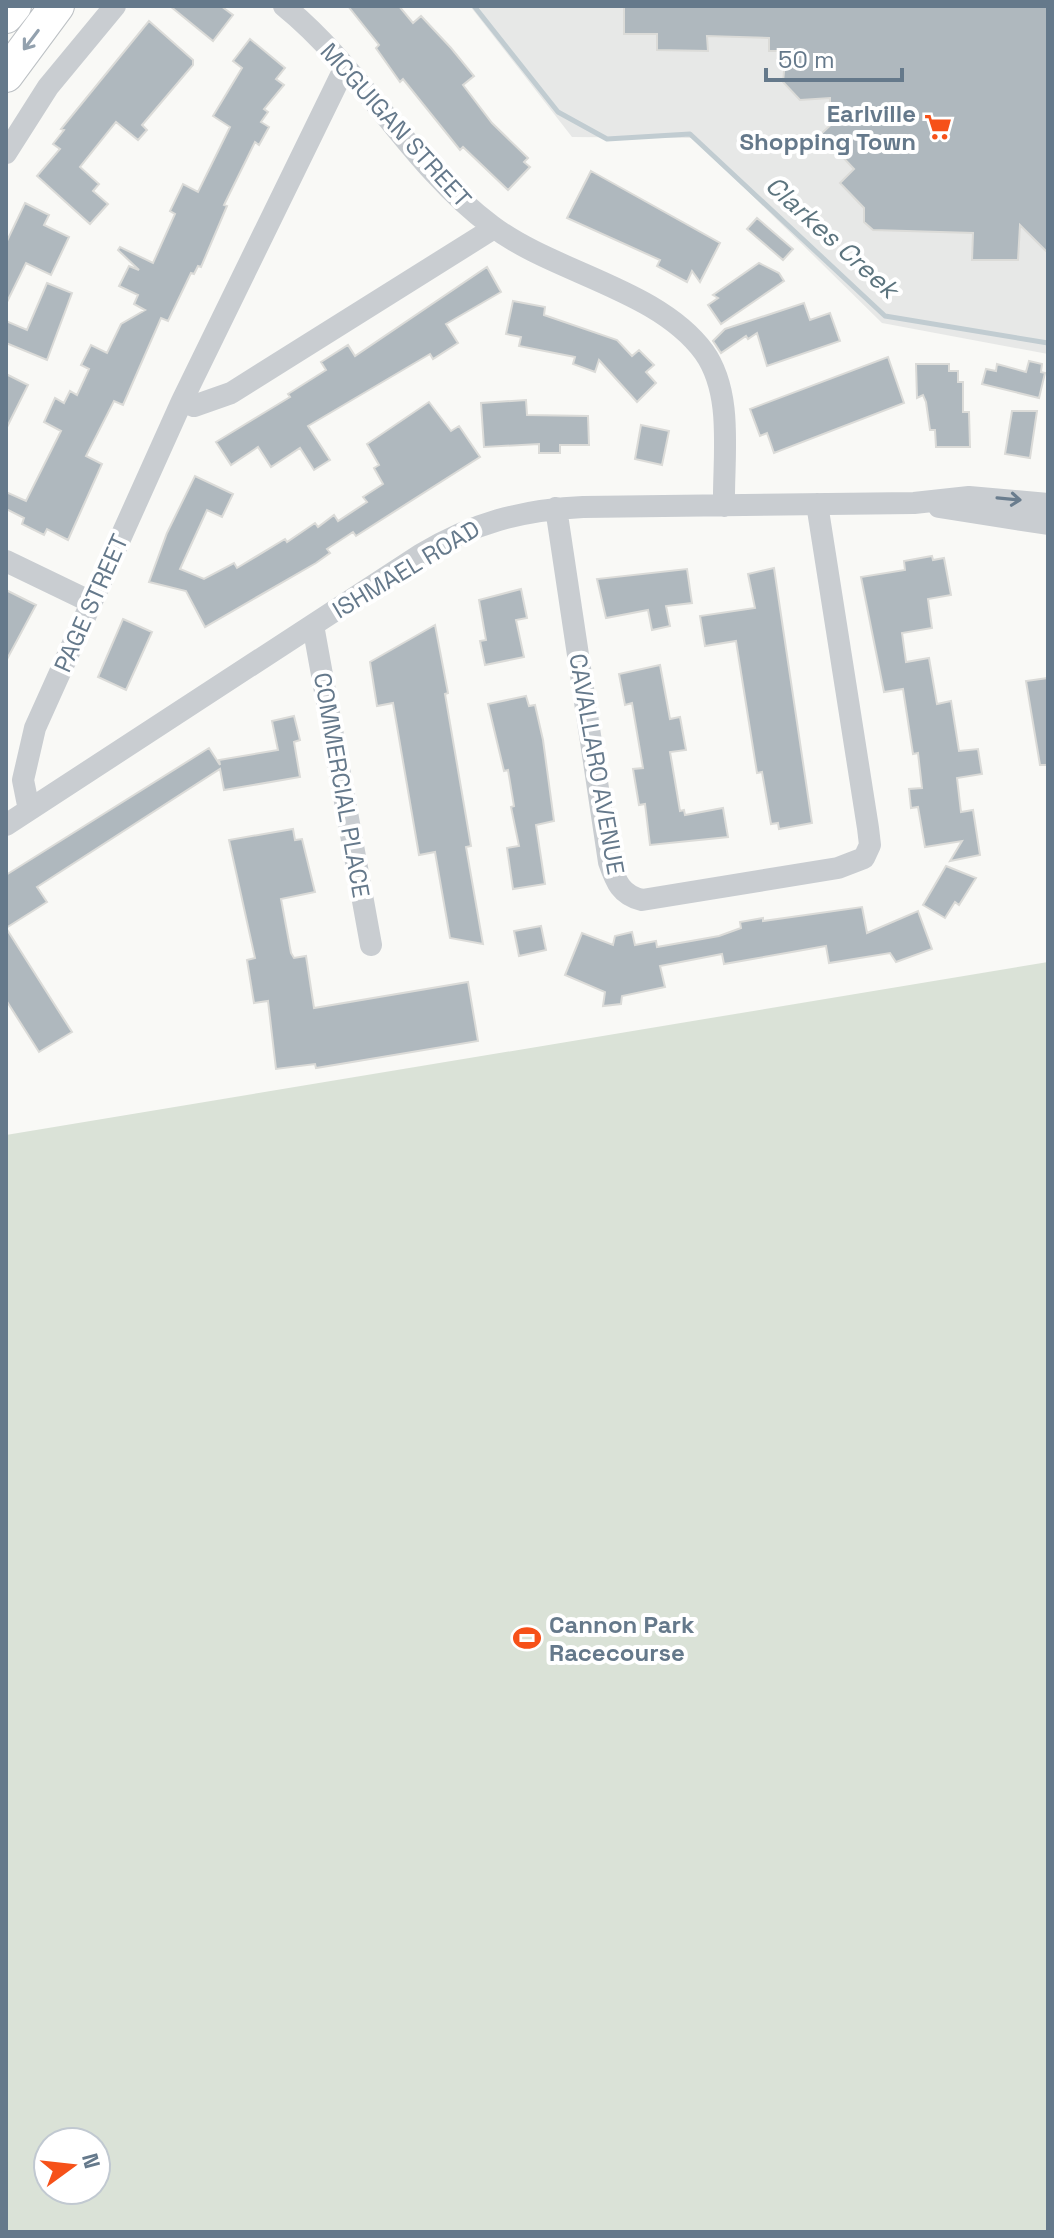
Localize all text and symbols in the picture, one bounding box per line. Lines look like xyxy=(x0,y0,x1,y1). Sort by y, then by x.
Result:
one-way arrow xyxy=(23,29,40,51)
scale bar xyxy=(766,32,902,82)
street label: MCGUIGAN STREET xyxy=(314,36,478,214)
text: 50 m xyxy=(778,44,835,75)
place label: Earlville Shopping Town xyxy=(739,98,916,157)
supermarket icon: Earlville Shopping Town xyxy=(923,112,953,142)
water label: Clarkes Creek xyxy=(758,168,908,308)
one-way arrow xyxy=(995,492,1022,507)
street label: ISHMAEL ROAD xyxy=(327,513,485,625)
street label: PAGE STREET xyxy=(47,529,135,677)
street label: CAVALLARO AVENUE xyxy=(562,651,632,877)
street label: COMMERCIAL PLACE xyxy=(307,670,377,900)
place label: Cannon Park Racecourse xyxy=(549,1609,695,1668)
sports icon: Cannon Park Racecourse xyxy=(512,1623,542,1653)
north arrow xyxy=(32,2126,112,2206)
text: N xyxy=(76,2150,107,2172)

